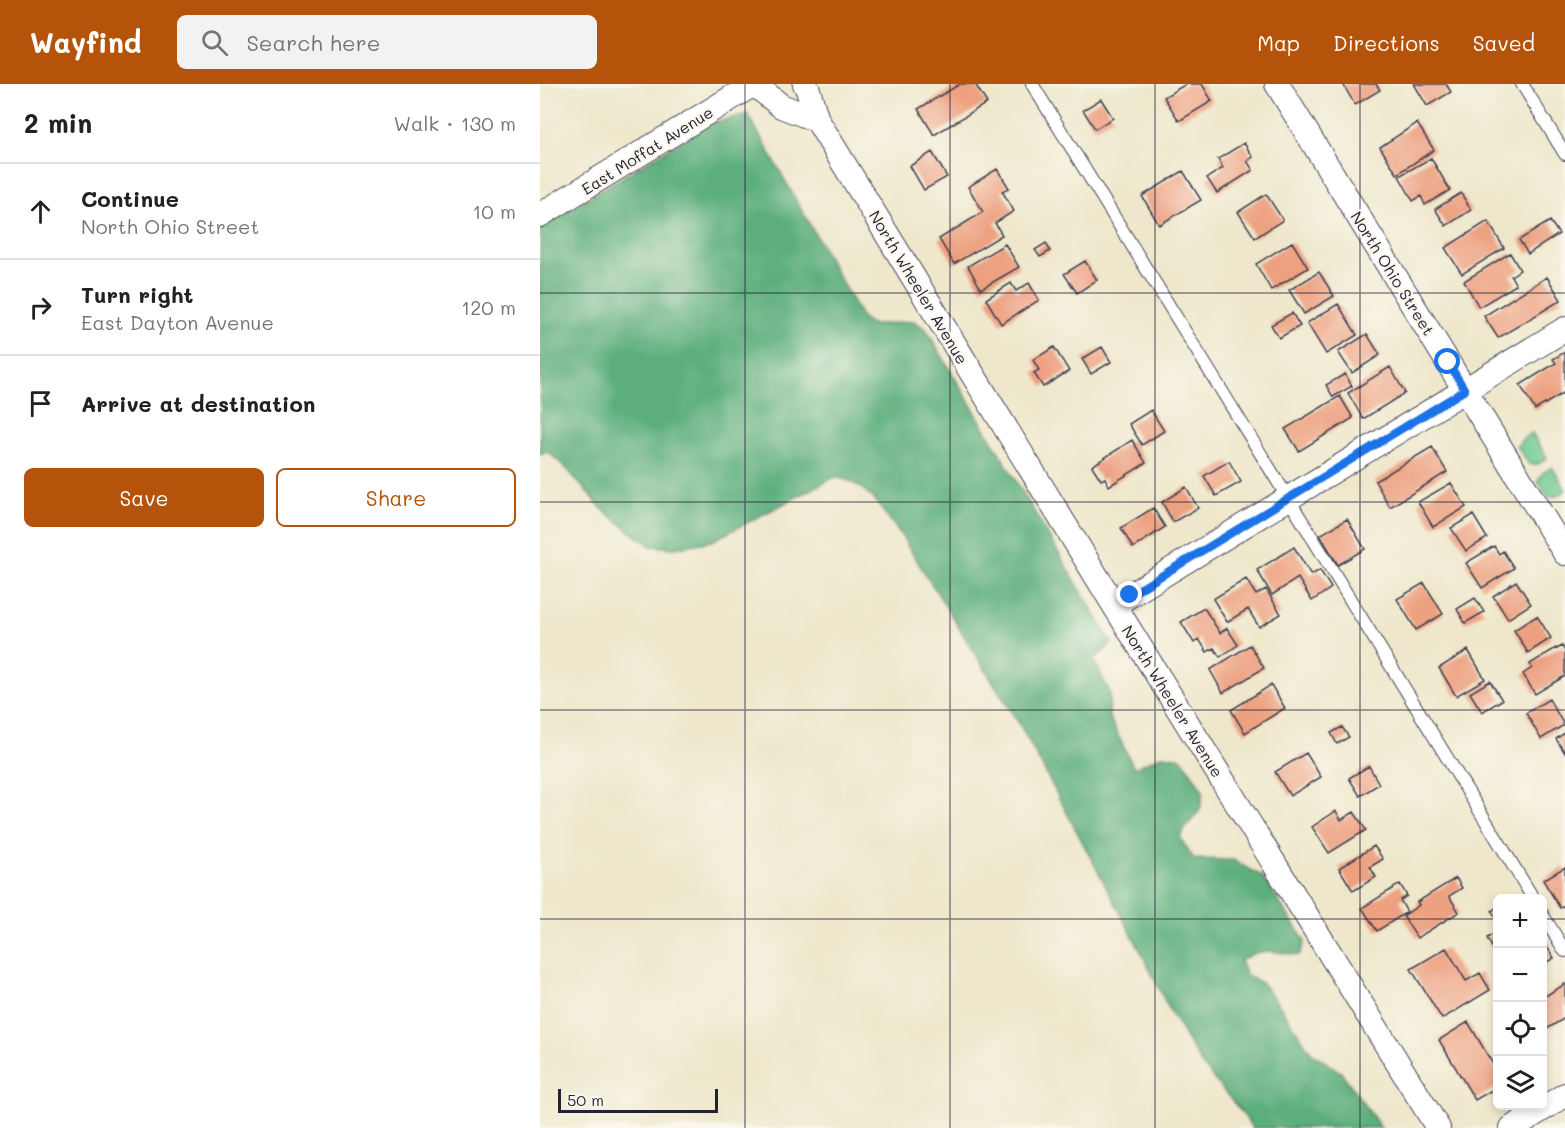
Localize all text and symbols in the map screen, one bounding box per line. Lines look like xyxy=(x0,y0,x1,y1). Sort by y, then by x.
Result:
search box xyxy=(177,15,597,69)
text: Wayfind xyxy=(30,24,141,60)
icon: search xyxy=(198,26,231,59)
text: Search here xyxy=(246,28,380,57)
text: Map xyxy=(1257,29,1300,56)
text: Directions xyxy=(1333,29,1440,56)
text: Saved xyxy=(1473,29,1535,56)
street label: East Moffat Avenue xyxy=(577,101,717,199)
text: 2 min xyxy=(24,106,92,140)
text: Walk · 130 m xyxy=(393,110,516,136)
text: Continue xyxy=(81,184,179,213)
icon: ahead xyxy=(24,195,57,228)
text: 10 m xyxy=(472,198,516,224)
street label: North Wheeler Avenue xyxy=(865,206,973,368)
street label: North Ohio Street xyxy=(1346,207,1440,339)
text: North Ohio Street xyxy=(81,213,259,239)
text: Turn right xyxy=(81,280,193,309)
icon: right xyxy=(24,291,57,324)
text: 120 m xyxy=(461,294,516,320)
text: East Dayton Avenue xyxy=(81,309,274,335)
route start xyxy=(1434,348,1460,374)
icon: arrive xyxy=(24,387,57,420)
text: Arrive at destination xyxy=(81,389,316,418)
button: Save xyxy=(24,468,264,527)
button: Share xyxy=(276,468,516,527)
route end xyxy=(1116,581,1142,607)
street label: North Wheeler Avenue xyxy=(1118,621,1228,781)
map controls xyxy=(1493,894,1547,1110)
button: + xyxy=(1493,894,1547,948)
button: − xyxy=(1493,948,1547,1002)
button: locate xyxy=(1493,1002,1547,1056)
button: layers xyxy=(1493,1056,1547,1110)
scale bar xyxy=(558,1086,718,1114)
text: 50 m xyxy=(567,1089,604,1110)

